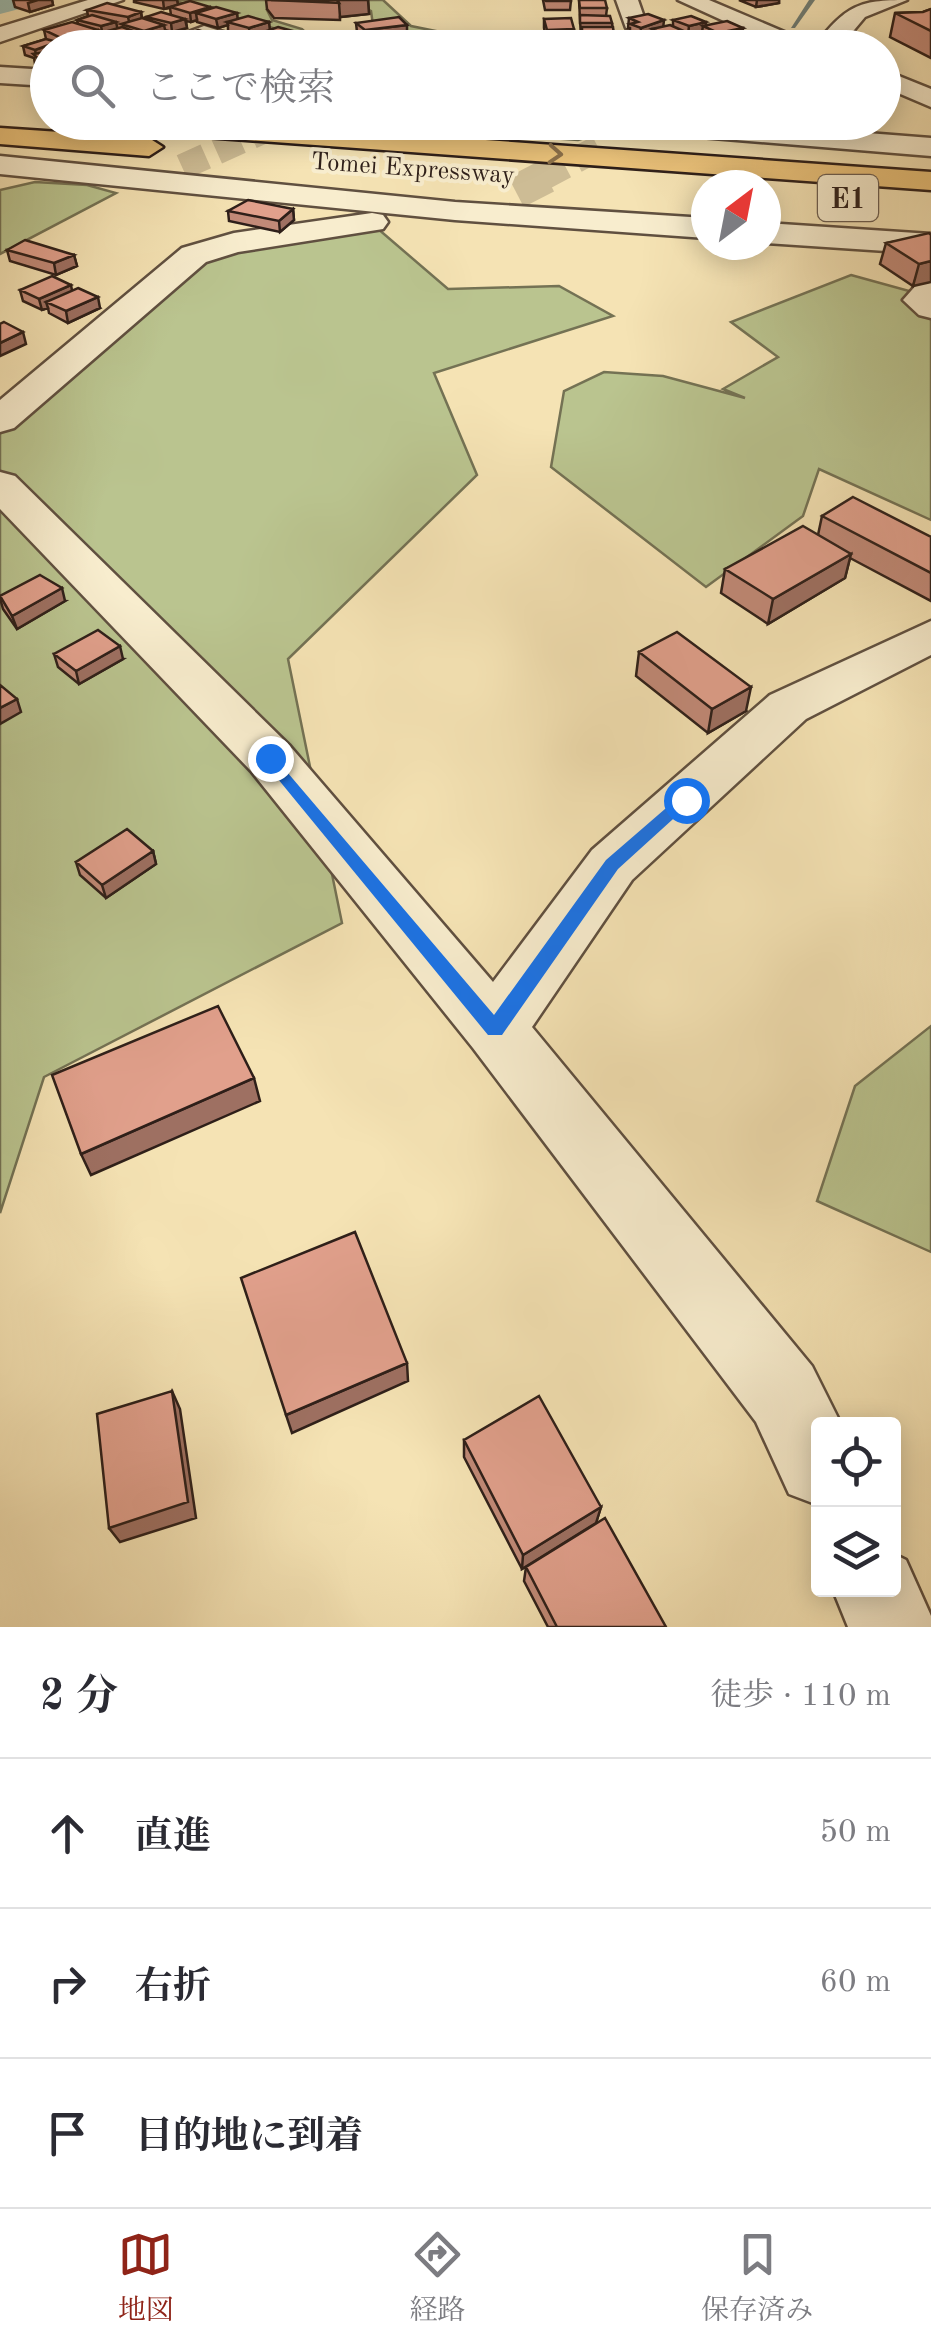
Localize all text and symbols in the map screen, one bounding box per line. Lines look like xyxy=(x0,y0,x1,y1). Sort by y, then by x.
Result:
search box xyxy=(30,30,901,140)
icon: search xyxy=(65,58,120,113)
text: ここで検索 xyxy=(145,71,335,109)
one-way arrow xyxy=(548,143,564,164)
street label: Tomei Expressway xyxy=(310,150,516,189)
north arrow xyxy=(691,170,781,260)
road number: E1 xyxy=(818,175,878,221)
route end xyxy=(248,736,294,782)
route start xyxy=(664,778,710,824)
map controls xyxy=(811,1417,901,1597)
button: locate xyxy=(811,1417,901,1507)
button: layers xyxy=(811,1507,901,1597)
text: 2 分 xyxy=(40,1677,118,1719)
text: 徒歩 · 110 m xyxy=(710,1681,891,1713)
icon: ahead xyxy=(40,1806,95,1861)
text: 50 m xyxy=(820,1817,891,1849)
text: 直進 xyxy=(135,1819,211,1857)
icon: right xyxy=(40,1956,95,2011)
text: 60 m xyxy=(820,1967,891,1999)
text: 右折 xyxy=(135,1969,211,2007)
icon: arrive xyxy=(40,2106,95,2161)
text: 目的地に到着 xyxy=(135,2119,363,2157)
tab: 地図 xyxy=(118,2227,174,2330)
tab: 経路 xyxy=(409,2227,465,2330)
tab: 保存済み xyxy=(701,2227,813,2330)

